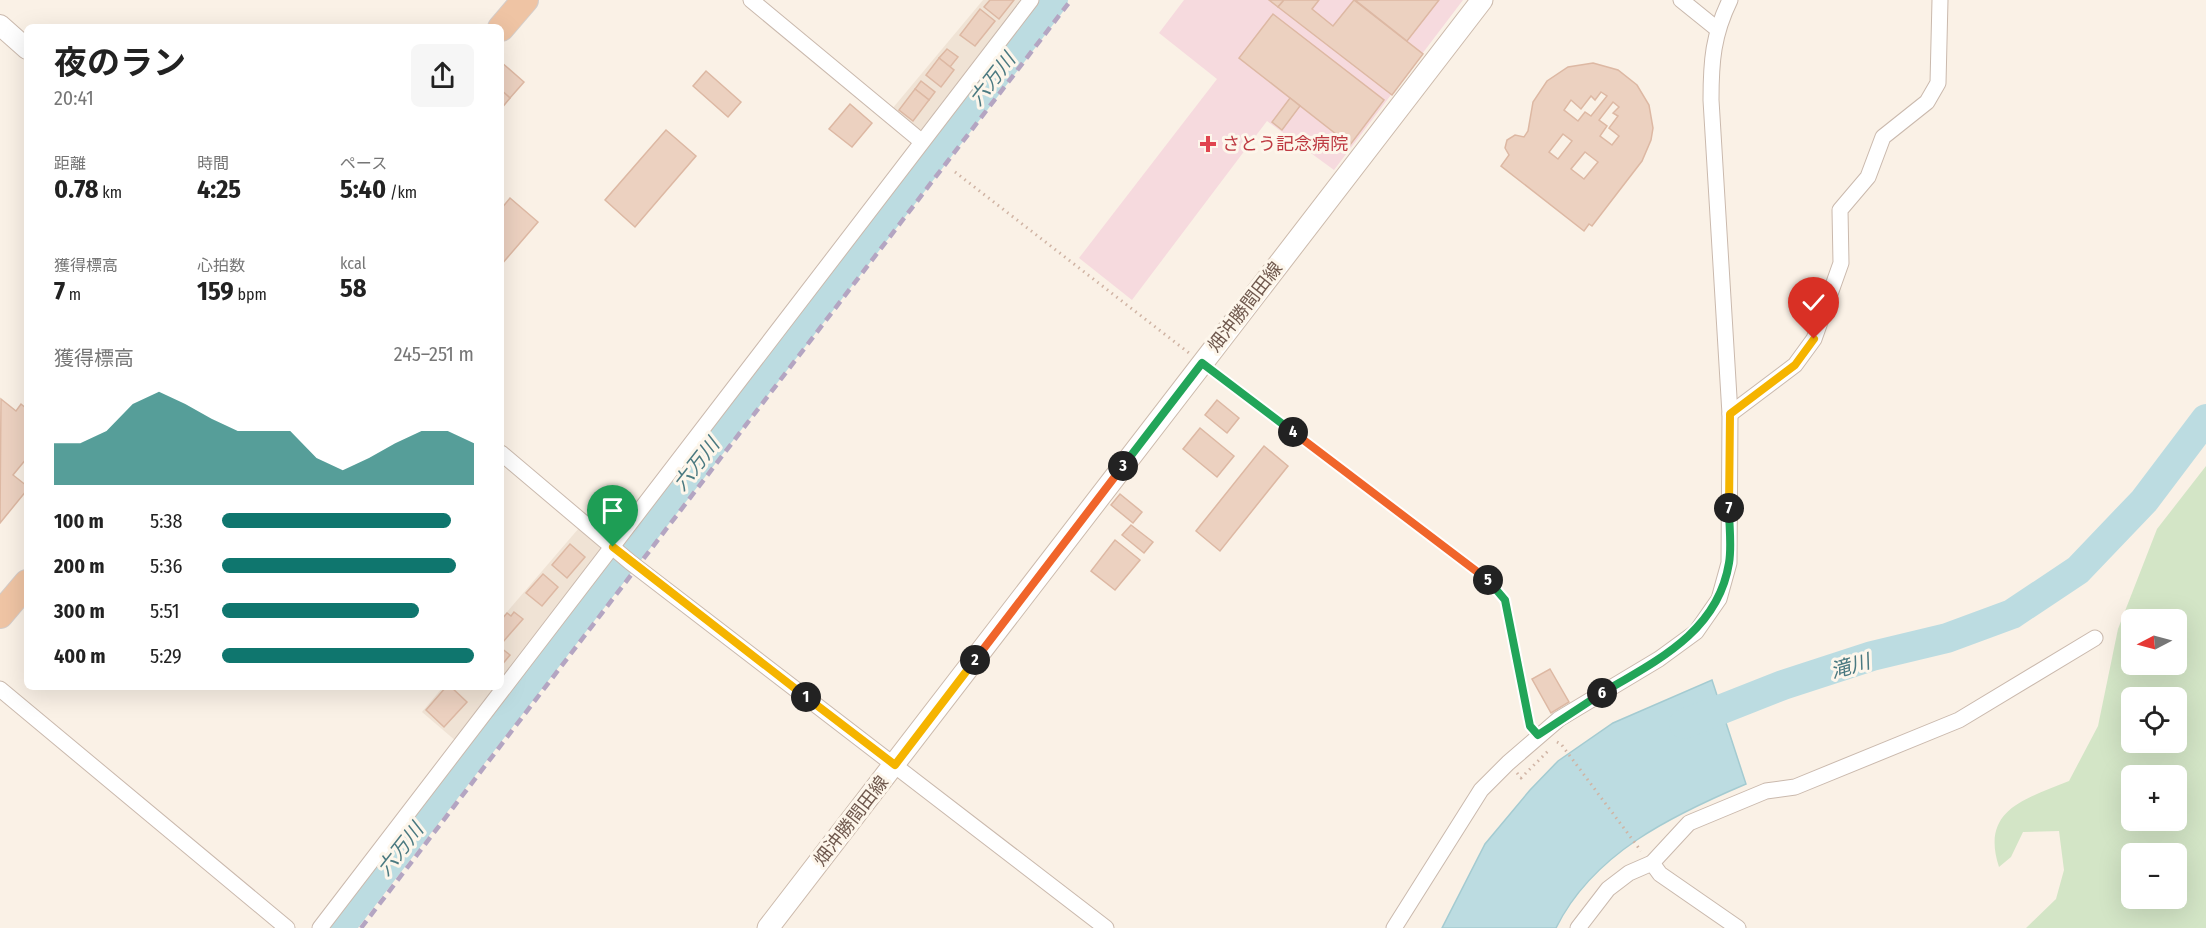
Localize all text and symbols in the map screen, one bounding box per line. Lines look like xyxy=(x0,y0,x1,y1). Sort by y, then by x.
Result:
text: 夜のラン xyxy=(54,43,186,83)
button: share xyxy=(411,44,474,107)
water label: 六万川 xyxy=(964,46,1021,110)
text: 20:41 xyxy=(54,86,94,110)
place label: さとう記念病院 xyxy=(1222,133,1348,155)
marker: さとう記念病院 xyxy=(1199,135,1217,153)
text: 距離 xyxy=(54,154,86,173)
text: 時間 xyxy=(197,154,229,173)
text: ペース xyxy=(340,154,387,173)
text: 0.78 xyxy=(54,174,99,205)
text: 4:25 xyxy=(197,174,241,205)
text: 5:40 xyxy=(340,174,386,205)
text: km xyxy=(99,183,122,202)
text: /km xyxy=(386,183,417,202)
text: kcal xyxy=(340,254,366,273)
text: 獲得標高 xyxy=(54,256,118,275)
text: 心拍数 xyxy=(197,256,245,275)
street label: 畑沖勝間田線 xyxy=(1203,258,1287,356)
text: 58 xyxy=(340,273,367,304)
text: 7 xyxy=(54,276,65,307)
text: 159 xyxy=(197,276,234,307)
pin xyxy=(1788,277,1839,339)
text: m xyxy=(65,285,81,304)
text: bpm xyxy=(234,285,267,304)
icon: check xyxy=(1797,286,1830,319)
text: 245–251 m xyxy=(394,342,474,366)
text: 獲得標高 xyxy=(54,346,134,370)
pin: 4 xyxy=(1278,417,1308,447)
text: 4 xyxy=(1289,422,1297,441)
water label: 六万川 xyxy=(668,431,725,495)
pin: 3 xyxy=(1108,451,1138,481)
text: 3 xyxy=(1119,456,1127,475)
pin xyxy=(587,485,638,547)
pin: 7 xyxy=(1714,493,1744,523)
icon: arrive xyxy=(596,494,629,527)
text: 7 xyxy=(1726,498,1732,517)
text: 100 m xyxy=(54,509,104,533)
text: 5:38 xyxy=(150,509,183,533)
text: 200 m xyxy=(54,554,105,578)
text: 5:36 xyxy=(150,554,183,578)
pin: 5 xyxy=(1473,565,1503,595)
text: 5 xyxy=(1484,570,1492,589)
text: 300 m xyxy=(54,599,105,623)
text: 5:51 xyxy=(150,599,180,623)
north arrow xyxy=(2121,609,2187,675)
map controls xyxy=(2121,609,2187,909)
text: 400 m xyxy=(54,644,106,668)
text: 5:29 xyxy=(150,644,182,668)
pin: 2 xyxy=(960,645,990,675)
water label: 滝川 xyxy=(1827,648,1874,683)
text: 2 xyxy=(971,650,979,669)
pin: 6 xyxy=(1587,678,1617,708)
pin: 1 xyxy=(791,682,821,712)
text: 6 xyxy=(1598,683,1606,702)
text: 1 xyxy=(803,687,809,706)
button: locate xyxy=(2121,687,2187,753)
button: + xyxy=(2121,765,2187,831)
street label: 畑沖勝間田線 xyxy=(809,772,893,870)
water label: 六万川 xyxy=(372,816,429,880)
button: − xyxy=(2121,843,2187,909)

